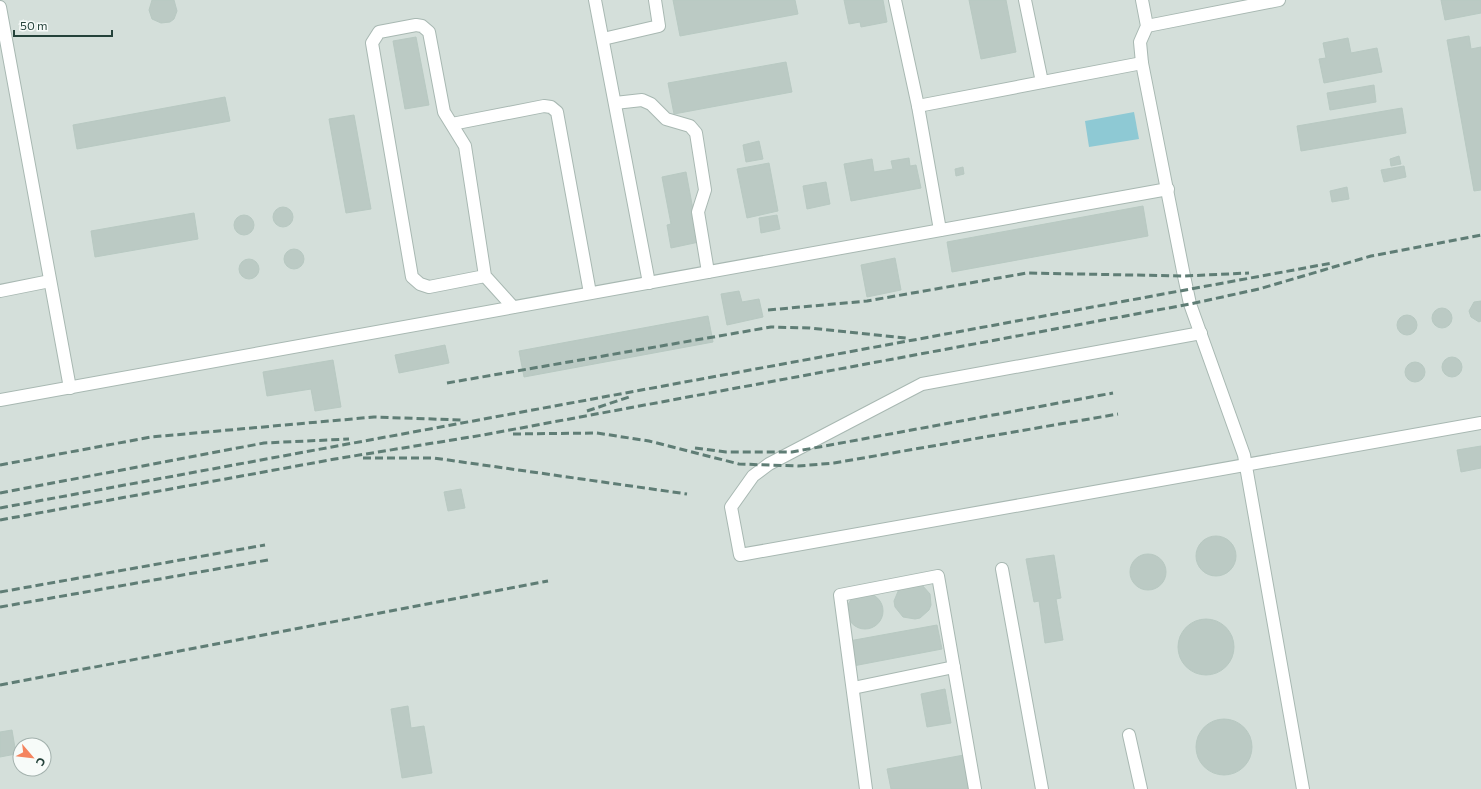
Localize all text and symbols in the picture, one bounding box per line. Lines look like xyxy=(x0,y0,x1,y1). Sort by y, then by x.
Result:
scale bar xyxy=(14,12,112,38)
text: 50 m xyxy=(20,18,48,32)
north arrow xyxy=(12,737,52,777)
text: С xyxy=(34,756,49,769)

